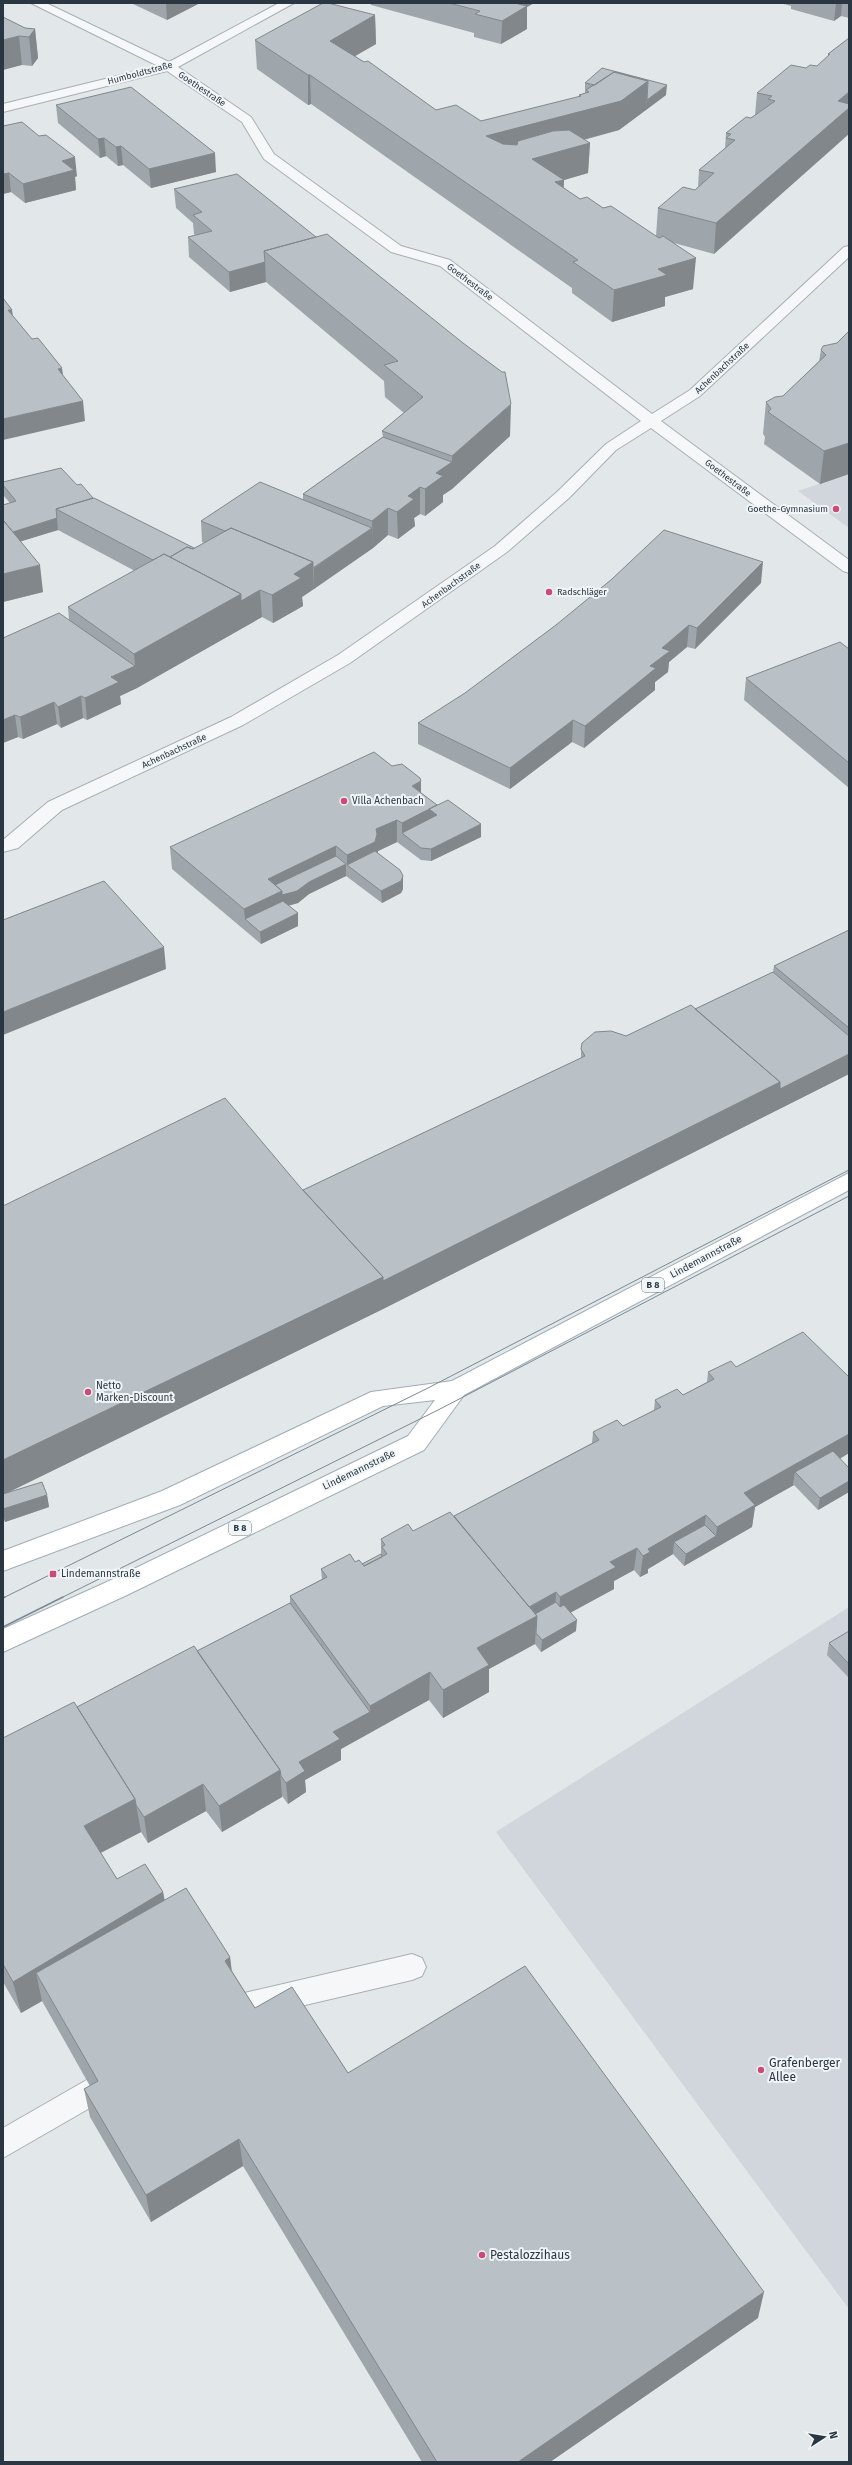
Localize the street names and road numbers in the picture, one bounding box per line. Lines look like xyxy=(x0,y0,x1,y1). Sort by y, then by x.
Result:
street label: Humboldtstraße xyxy=(107,60,174,86)
street label: Goethestraße xyxy=(176,69,228,109)
street label: Goethestraße xyxy=(445,261,495,303)
street label: Achenbachstraße xyxy=(693,340,751,396)
street label: Goethestraße xyxy=(703,457,753,499)
street label: Achenbachstraße xyxy=(420,560,482,610)
street label: Achenbachstraße xyxy=(140,732,208,770)
street label: Lindemannstraße xyxy=(668,1233,744,1281)
road number: B 8 xyxy=(642,1278,664,1292)
street label: Lindemannstraße xyxy=(321,1447,397,1493)
road number: B 8 xyxy=(229,1521,251,1535)

